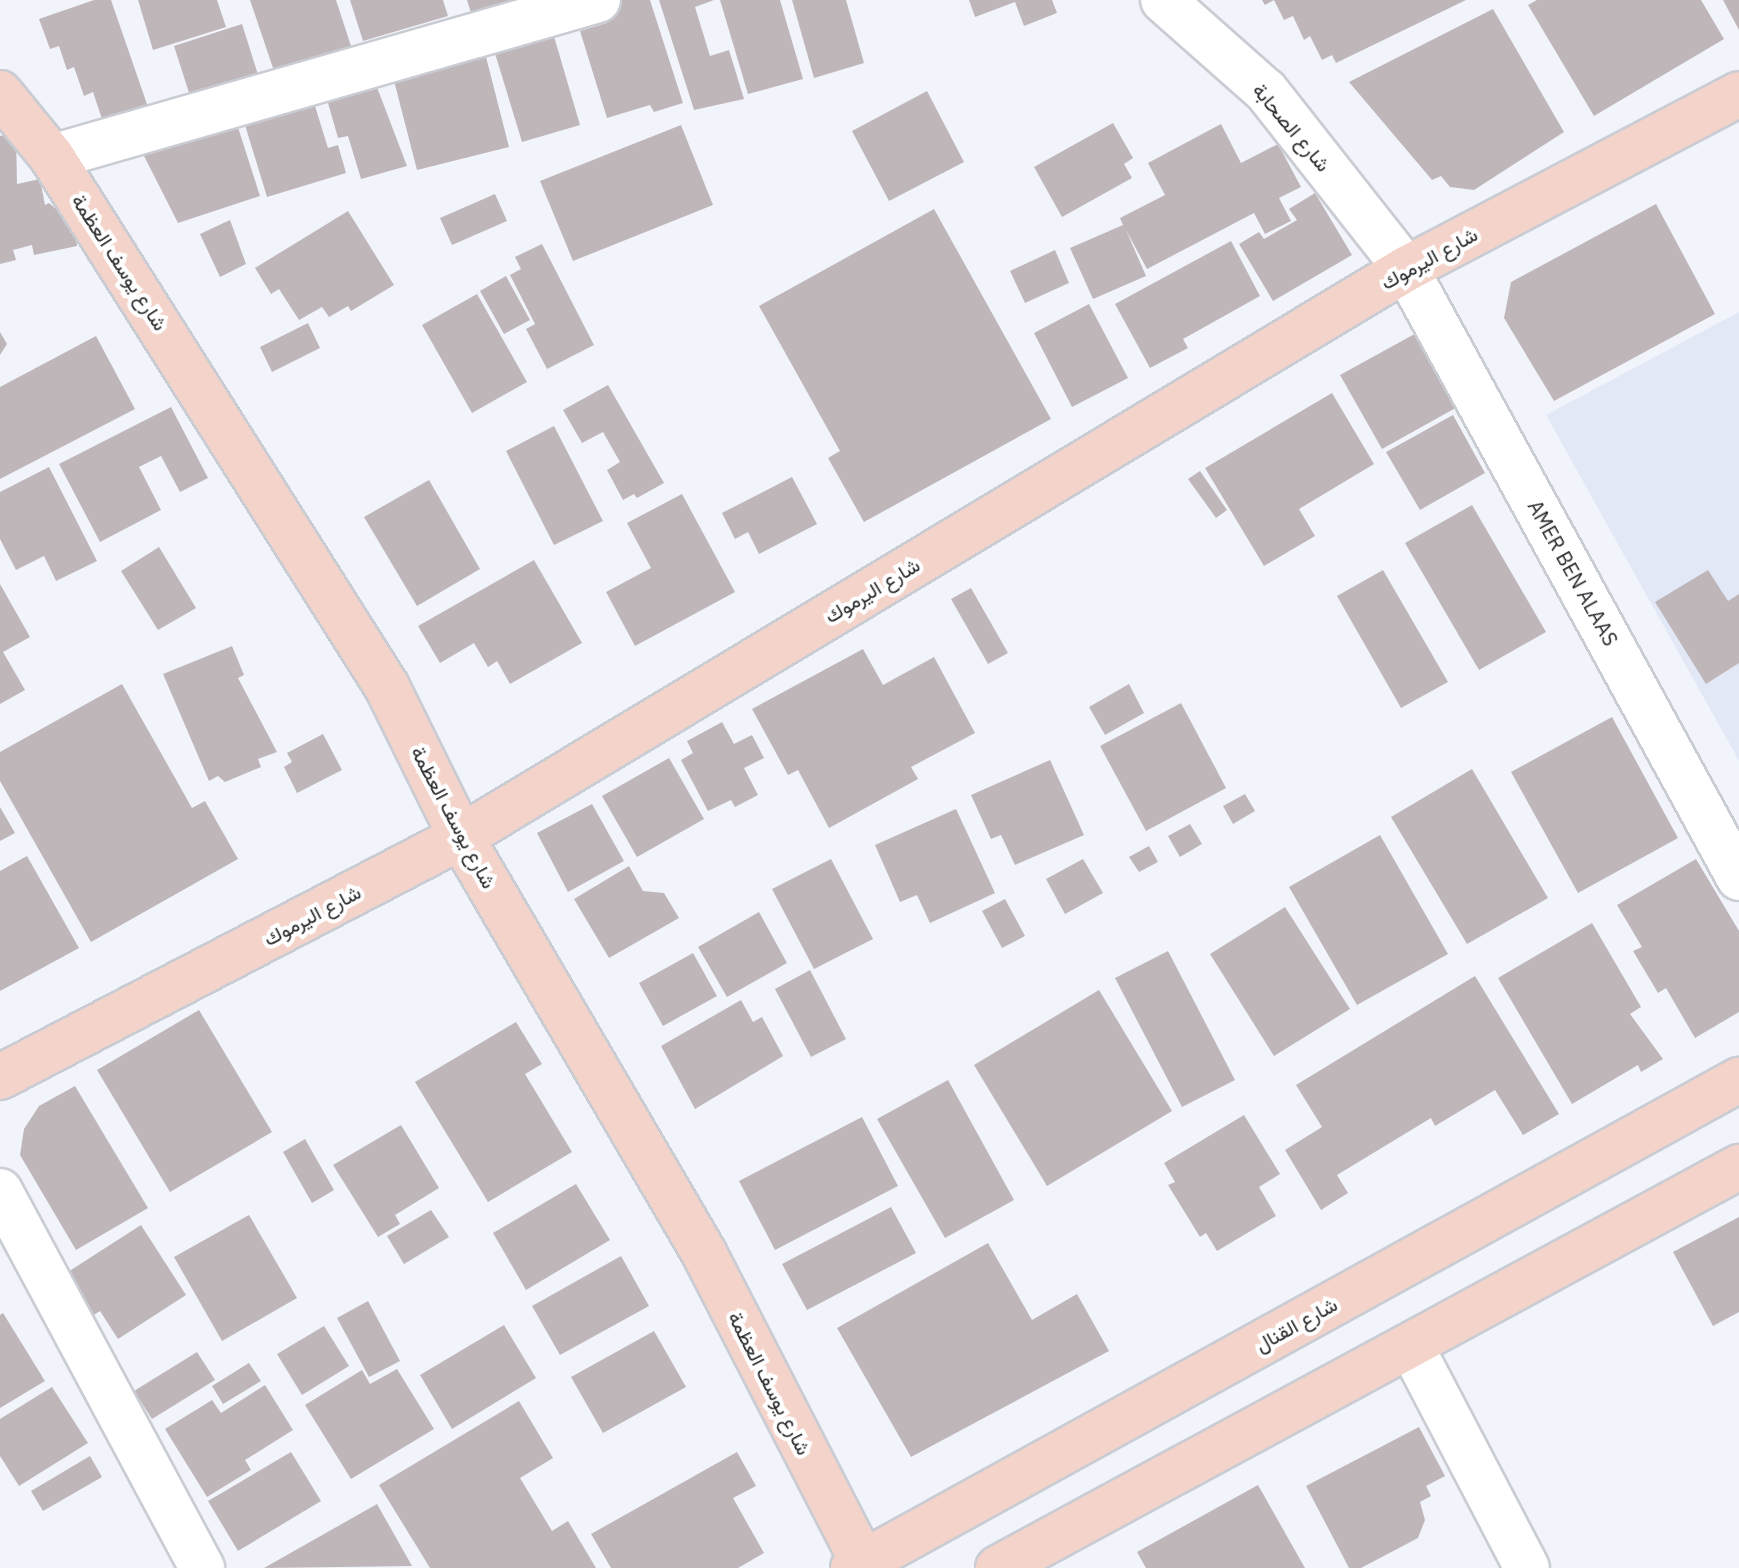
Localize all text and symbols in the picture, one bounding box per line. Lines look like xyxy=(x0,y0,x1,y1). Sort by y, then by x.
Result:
street label: شارع الصحابة xyxy=(1248,78,1336,176)
street label: شارع يوسف العظمة xyxy=(67,189,173,335)
street label: شارع اليرموك xyxy=(1377,222,1481,294)
street label: AMER BEN ALAAS xyxy=(1523,496,1623,650)
street label: شارع اليرموك xyxy=(820,552,924,628)
street label: شارع يوسف العظمة xyxy=(406,742,502,892)
street label: شارع اليرموك xyxy=(259,879,365,951)
street label: شارع القنال xyxy=(1251,1292,1341,1356)
street label: شارع يوسف العظمة xyxy=(724,1307,816,1459)

